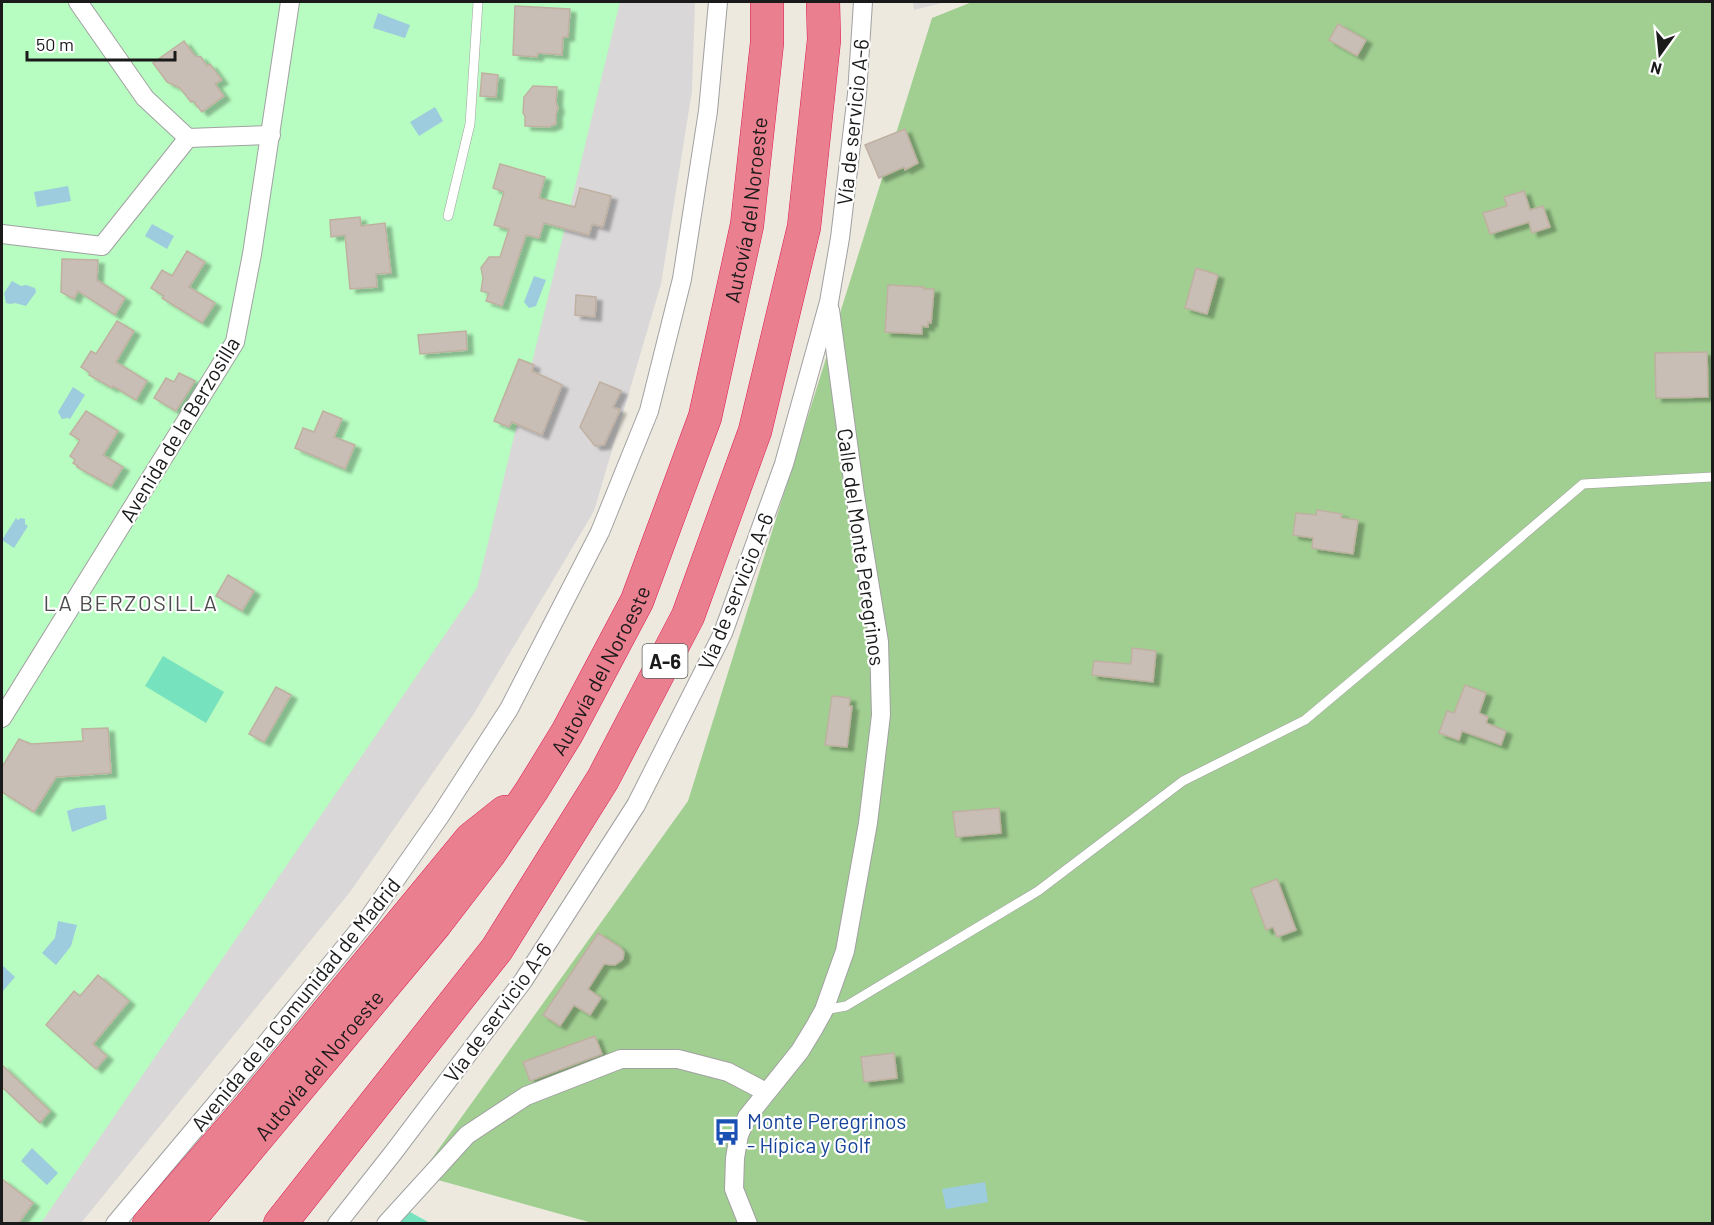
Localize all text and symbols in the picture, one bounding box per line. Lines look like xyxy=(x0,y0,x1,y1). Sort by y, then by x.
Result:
scale bar xyxy=(27,24,176,62)
north arrow xyxy=(1630,24,1690,84)
text: 50 m xyxy=(36,33,74,55)
street label: Vía de servicio A-6 xyxy=(831,38,873,206)
text: N xyxy=(1648,58,1664,80)
street label: Autovía del Noroeste xyxy=(718,115,771,305)
street label: Avenida de la Berzosilla xyxy=(114,332,244,526)
street label: Calle del Monte Peregrinos xyxy=(833,427,891,667)
street label: Vía de servicio A-6 xyxy=(692,509,778,673)
street label: Autovía del Noroeste xyxy=(544,582,654,759)
district label: LA BERZOSILLA xyxy=(44,589,218,615)
road number: A-6 xyxy=(642,644,688,678)
street label: Avenida de la Comunidad de Madrid xyxy=(185,872,405,1136)
street label: Vía de servicio A-6 xyxy=(438,937,556,1087)
street label: Autovía del Noroeste xyxy=(248,984,388,1144)
place label: Monte Peregrinos - Hípica y Golf xyxy=(747,1108,906,1157)
bus stop icon: Monte Peregrinos - Hípica y Golf xyxy=(712,1117,742,1147)

